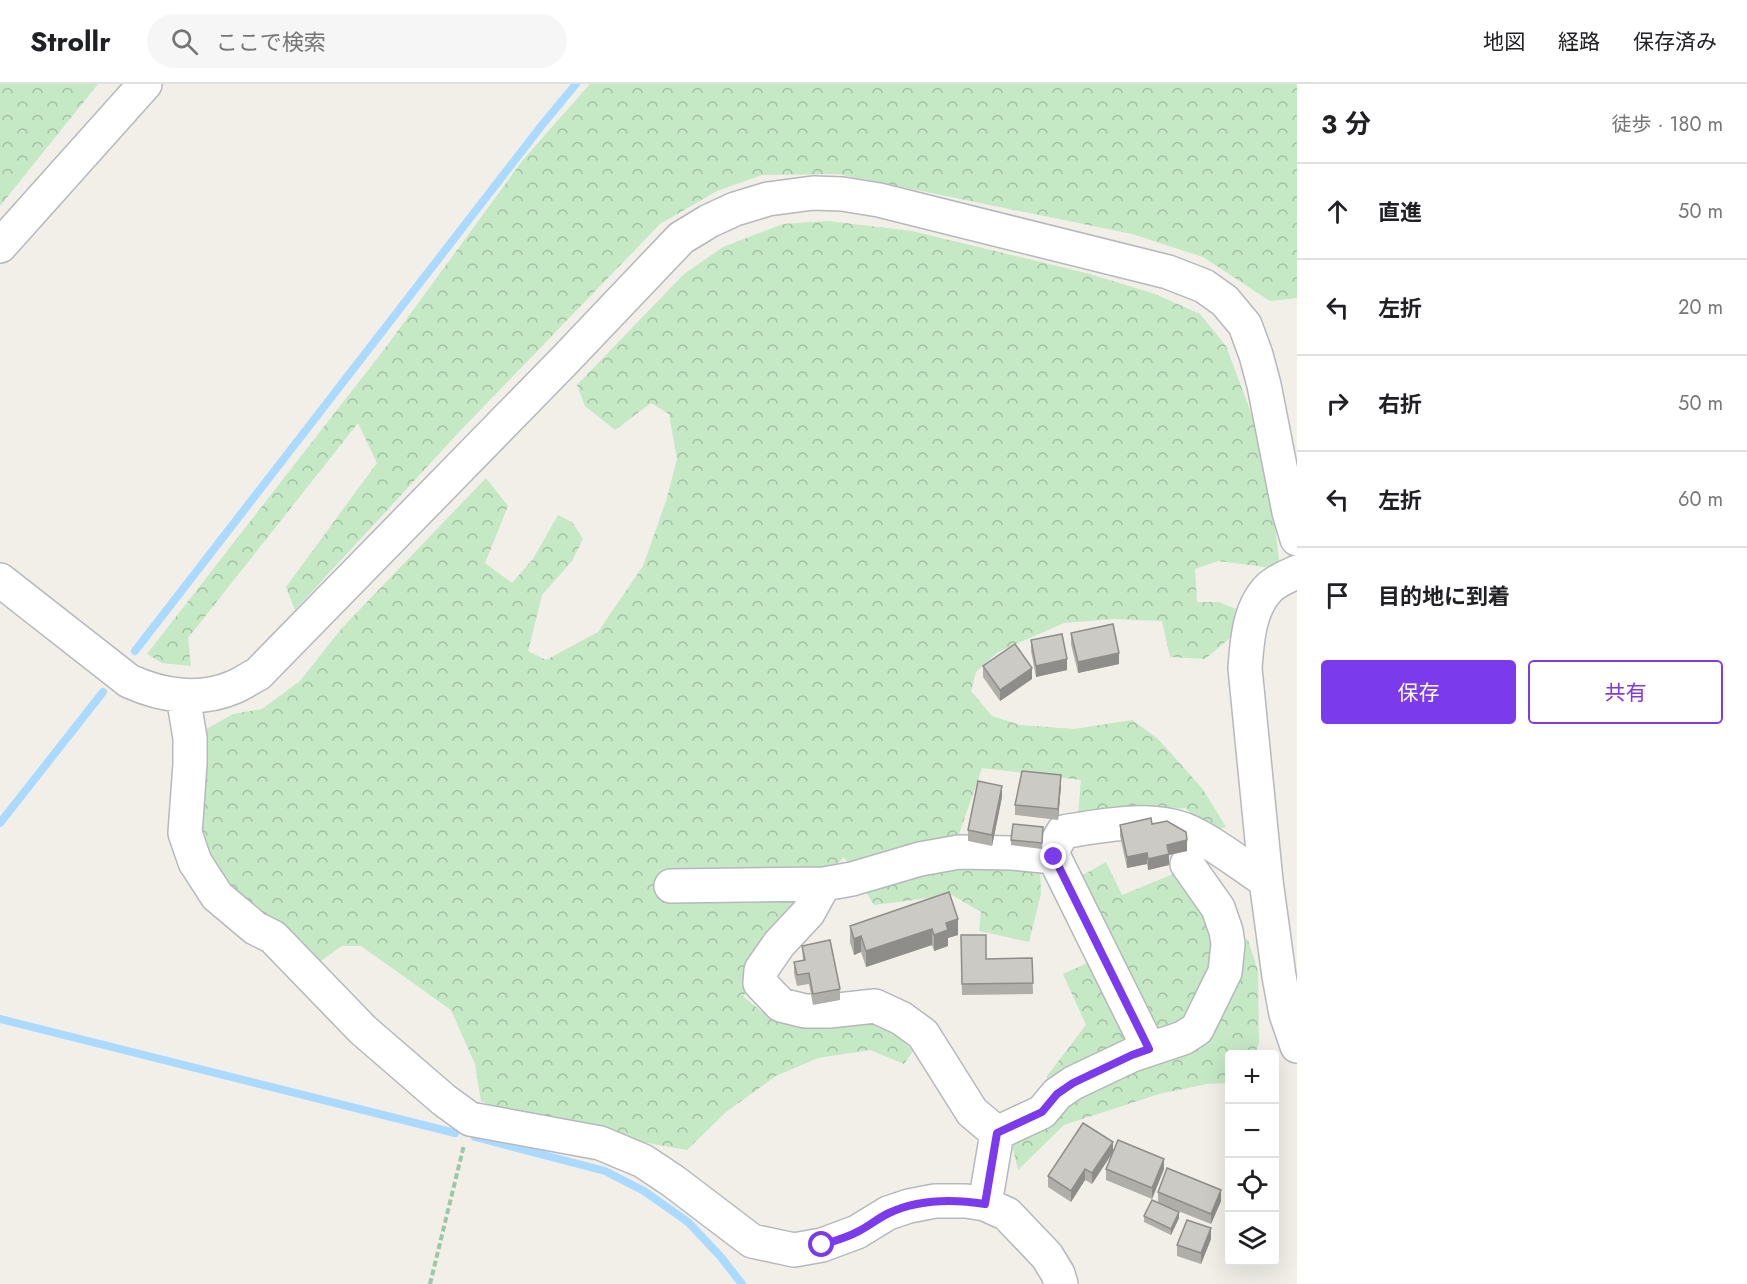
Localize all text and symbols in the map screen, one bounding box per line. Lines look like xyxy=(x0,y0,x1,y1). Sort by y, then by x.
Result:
search box xyxy=(147,14,567,68)
text: Strollr xyxy=(30,21,111,62)
icon: search xyxy=(168,25,201,58)
text: ここで検索 xyxy=(216,26,326,58)
text: 地図 xyxy=(1483,27,1525,57)
text: 経路 xyxy=(1558,27,1600,57)
text: 保存済み xyxy=(1633,27,1717,57)
text: 3 分 xyxy=(1321,105,1371,143)
text: 徒歩 · 180 m xyxy=(1611,110,1723,139)
icon: ahead xyxy=(1321,195,1354,228)
text: 直進 xyxy=(1378,196,1422,228)
text: 50 m xyxy=(1678,197,1723,226)
icon: left xyxy=(1321,291,1354,324)
text: 左折 xyxy=(1378,292,1422,324)
text: 20 m xyxy=(1678,293,1723,322)
icon: right xyxy=(1321,387,1354,420)
text: 右折 xyxy=(1378,388,1422,420)
text: 50 m xyxy=(1678,389,1723,418)
icon: left xyxy=(1321,483,1354,516)
text: 左折 xyxy=(1378,484,1422,516)
text: 60 m xyxy=(1678,485,1723,514)
icon: arrive xyxy=(1321,579,1354,612)
text: 目的地に到着 xyxy=(1378,580,1510,612)
button: 保存 xyxy=(1321,660,1516,724)
button: 共有 xyxy=(1528,660,1723,724)
route end xyxy=(1040,843,1066,869)
map controls xyxy=(1225,1050,1279,1266)
button: + xyxy=(1225,1050,1279,1104)
button: − xyxy=(1225,1104,1279,1158)
button: locate xyxy=(1225,1158,1279,1212)
button: layers xyxy=(1225,1212,1279,1266)
route start xyxy=(808,1231,834,1257)

